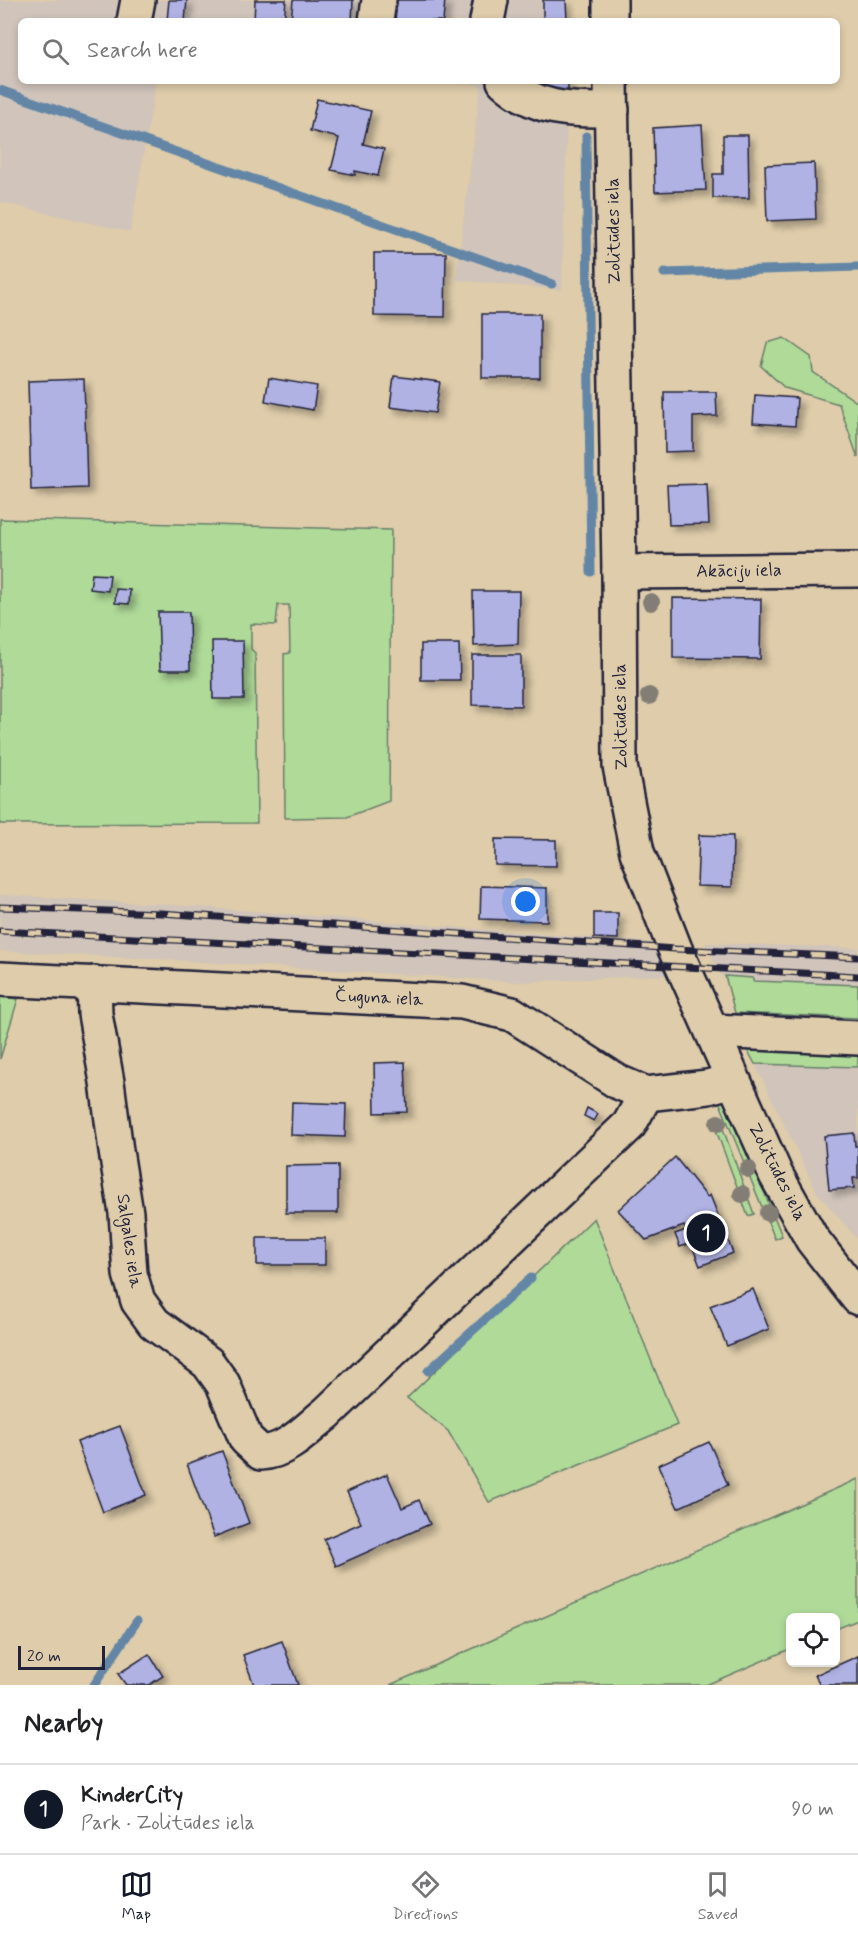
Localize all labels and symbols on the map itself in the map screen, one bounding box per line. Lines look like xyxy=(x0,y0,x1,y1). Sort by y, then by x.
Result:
street label: Zolitūdes iela xyxy=(601,177,627,285)
street label: Akāciju iela xyxy=(696,558,782,584)
street label: Zolitūdes iela xyxy=(608,663,634,771)
your location xyxy=(511,887,540,916)
street label: Čuguna iela xyxy=(334,984,424,1012)
street label: Zolitūdes iela xyxy=(742,1119,812,1225)
street label: Salgales iela xyxy=(110,1192,148,1290)
pin: 1 xyxy=(686,1210,726,1256)
scale bar xyxy=(18,1643,105,1670)

